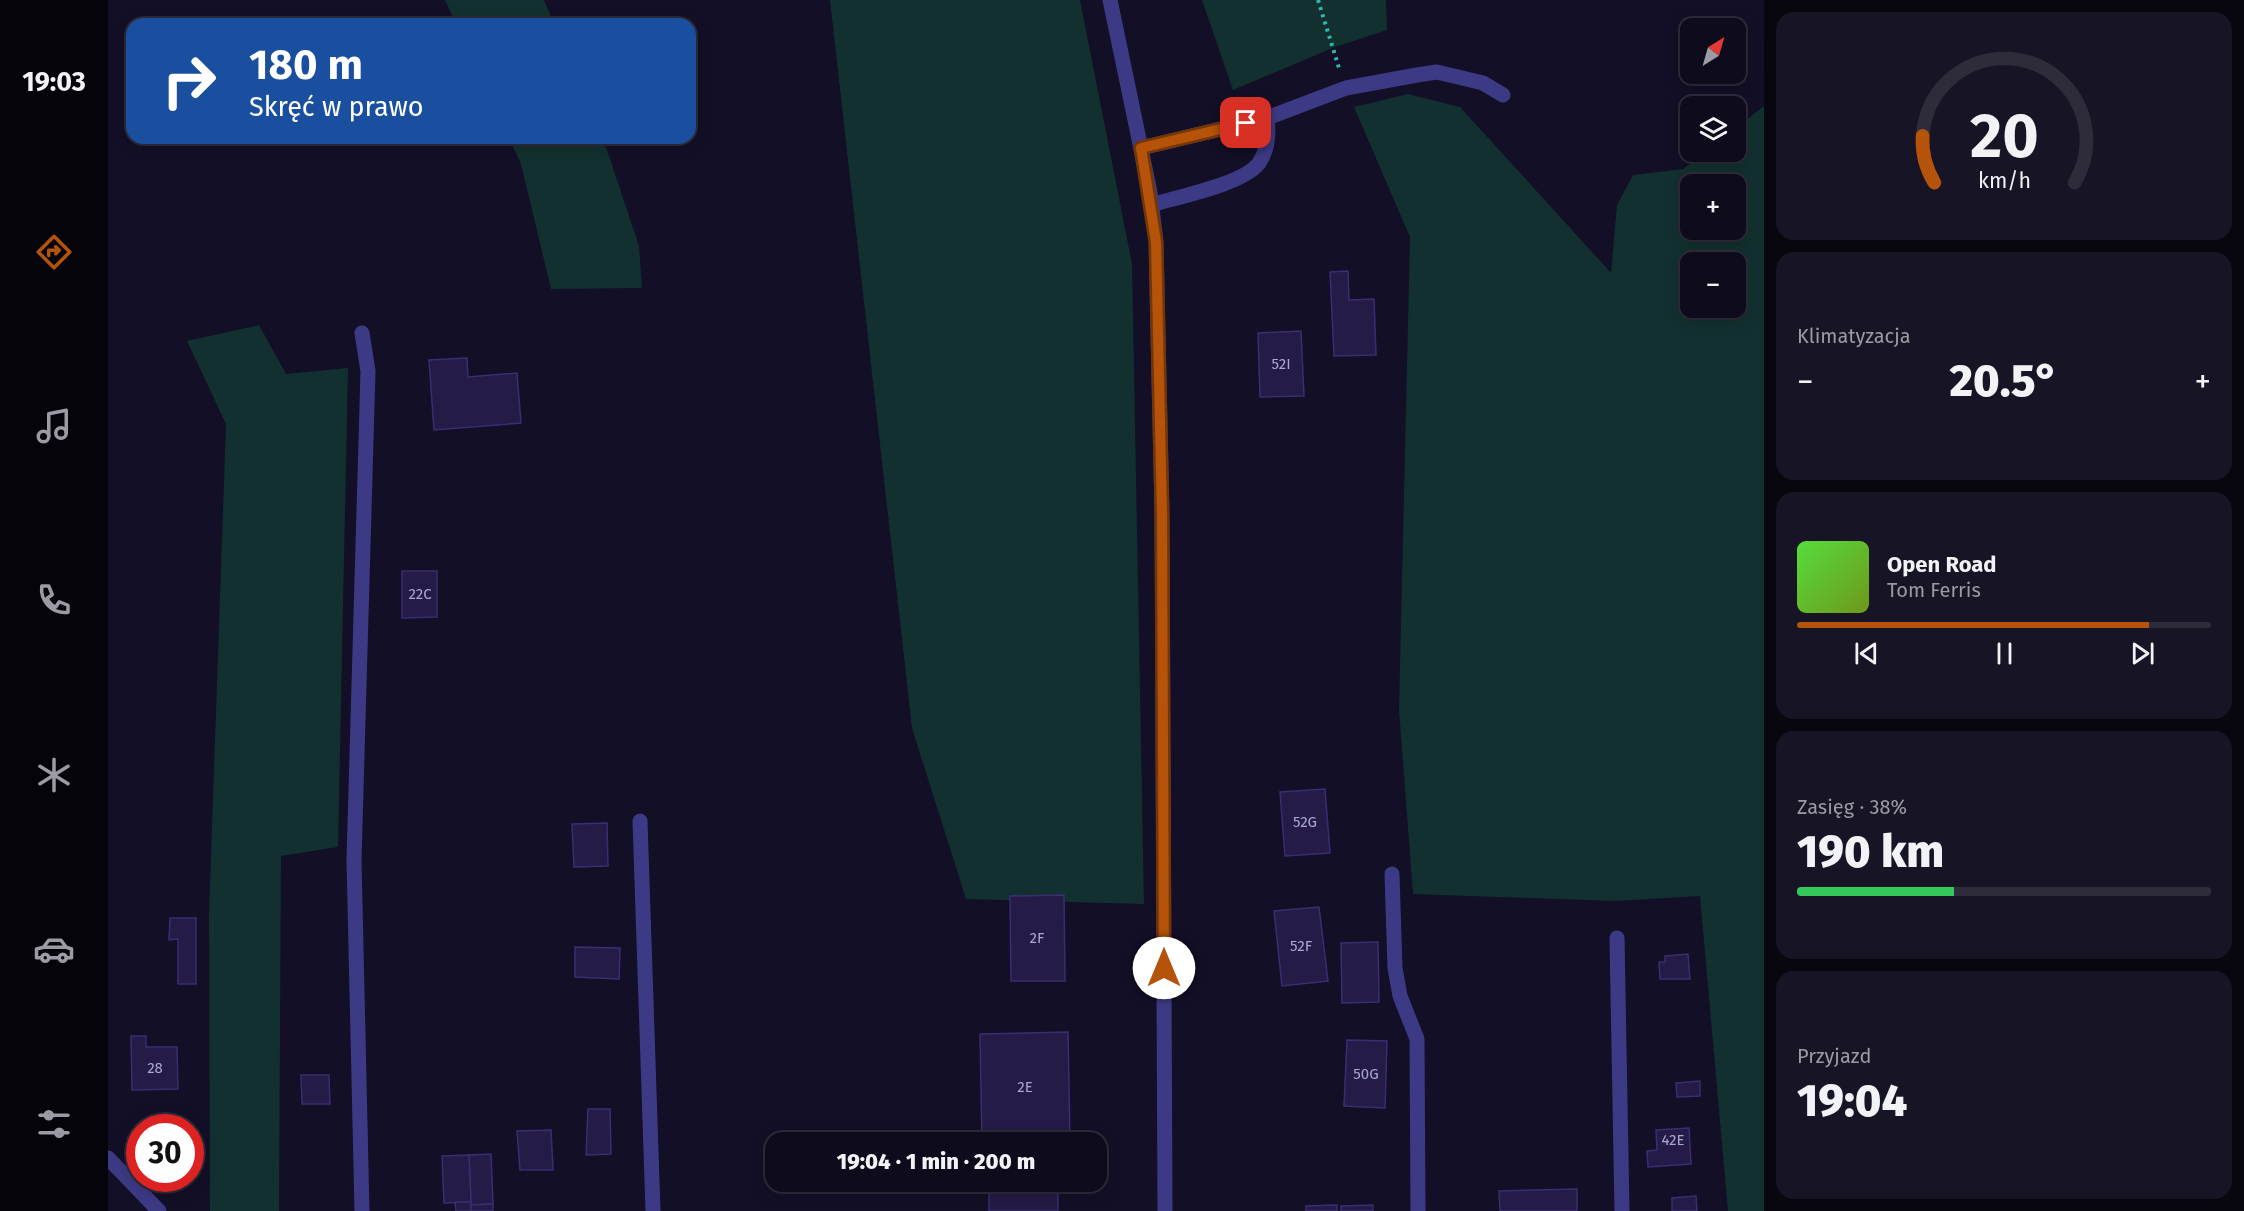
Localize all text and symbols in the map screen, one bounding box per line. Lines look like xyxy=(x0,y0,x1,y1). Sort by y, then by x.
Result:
north arrow xyxy=(1680,18,1746,84)
map controls xyxy=(1680,18,1746,318)
text: 180 m xyxy=(249,40,363,90)
icon: right xyxy=(150,42,228,120)
text: 19:03 xyxy=(22,66,86,98)
text: Skręć w prawo xyxy=(249,91,424,123)
button: layers xyxy=(1680,96,1746,162)
pin xyxy=(1220,97,1271,148)
text: 20 xyxy=(1970,99,2038,174)
icon: arrive xyxy=(1229,106,1262,139)
text: km/h xyxy=(1977,168,2031,194)
button: + xyxy=(1680,174,1746,240)
icon: directions xyxy=(33,231,75,273)
button: − xyxy=(1680,252,1746,318)
text: Klimatyzacja xyxy=(1797,324,1911,348)
text: 20.5° xyxy=(1949,354,2059,408)
house number: 52I xyxy=(1271,355,1291,373)
text: − xyxy=(1797,362,1814,402)
text: + xyxy=(2195,362,2211,402)
icon: music xyxy=(33,405,75,447)
text: Open Road xyxy=(1887,551,1997,578)
text: Tom Ferris xyxy=(1887,578,1981,602)
icon: phone xyxy=(33,579,75,621)
house number: 22C xyxy=(408,585,432,603)
icon: previous xyxy=(1850,637,1883,670)
icon: pause xyxy=(1988,637,2021,670)
icon: next xyxy=(2126,637,2159,670)
icon: climate xyxy=(33,754,75,796)
text: Zasięg · 38% xyxy=(1797,795,1907,819)
house number: 52G xyxy=(1293,813,1317,831)
text: 190 km xyxy=(1797,825,1944,879)
icon: car xyxy=(33,928,75,970)
house number: 2F xyxy=(1030,929,1044,947)
position arrow xyxy=(1132,936,1196,1000)
house number: 52F xyxy=(1290,937,1312,955)
text: Przyjazd xyxy=(1797,1044,1871,1068)
house number: 28 xyxy=(147,1059,163,1077)
house number: 50G xyxy=(1353,1065,1379,1083)
text: 19:04 xyxy=(1797,1074,1907,1128)
house number: 2E xyxy=(1017,1078,1033,1096)
icon: filters xyxy=(33,1103,75,1145)
speed limit sign: 30 xyxy=(126,1114,204,1192)
house number: 42E xyxy=(1661,1131,1685,1149)
text: 19:04 · 1 min · 200 m xyxy=(837,1148,1035,1175)

